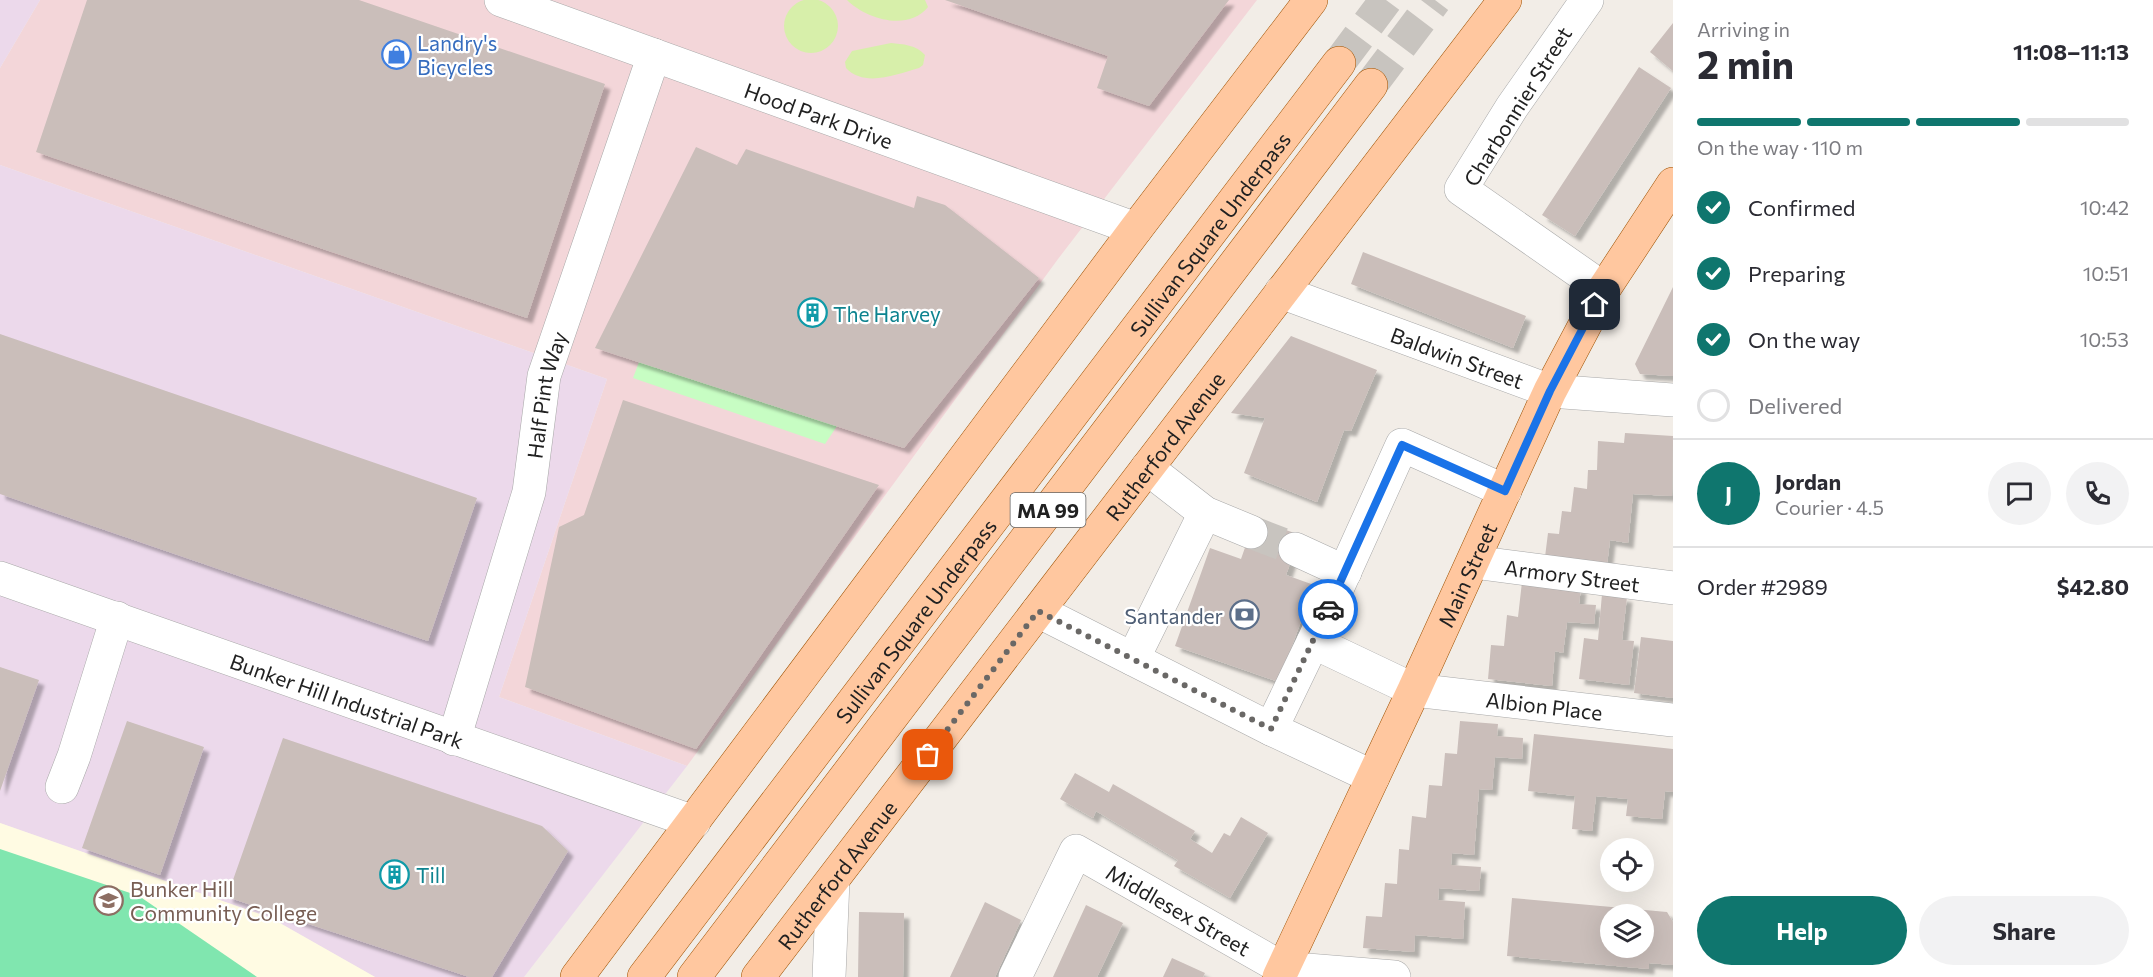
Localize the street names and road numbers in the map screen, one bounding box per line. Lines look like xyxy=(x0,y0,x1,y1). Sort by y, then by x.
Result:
street label: Charbonnier Street xyxy=(1458,22,1576,190)
street label: Hood Park Drive xyxy=(741,76,896,153)
street label: Sullivan Square Underpass xyxy=(1124,127,1295,340)
street label: Baldwin Street xyxy=(1388,321,1527,393)
street label: Half Pint Way xyxy=(521,328,571,460)
street label: Rutherford Avenue xyxy=(1100,366,1229,525)
road number: MA 99 xyxy=(1010,493,1086,527)
street label: Sullivan Square Underpass xyxy=(830,513,1001,727)
street label: Main Street xyxy=(1432,518,1501,631)
street label: Armory Street xyxy=(1503,554,1641,596)
street label: Bunker Hill Industrial Park xyxy=(227,648,467,753)
street label: Albion Place xyxy=(1485,686,1604,724)
street label: Rutherford Avenue xyxy=(772,795,901,954)
street label: Middlesex Street xyxy=(1102,859,1255,960)

